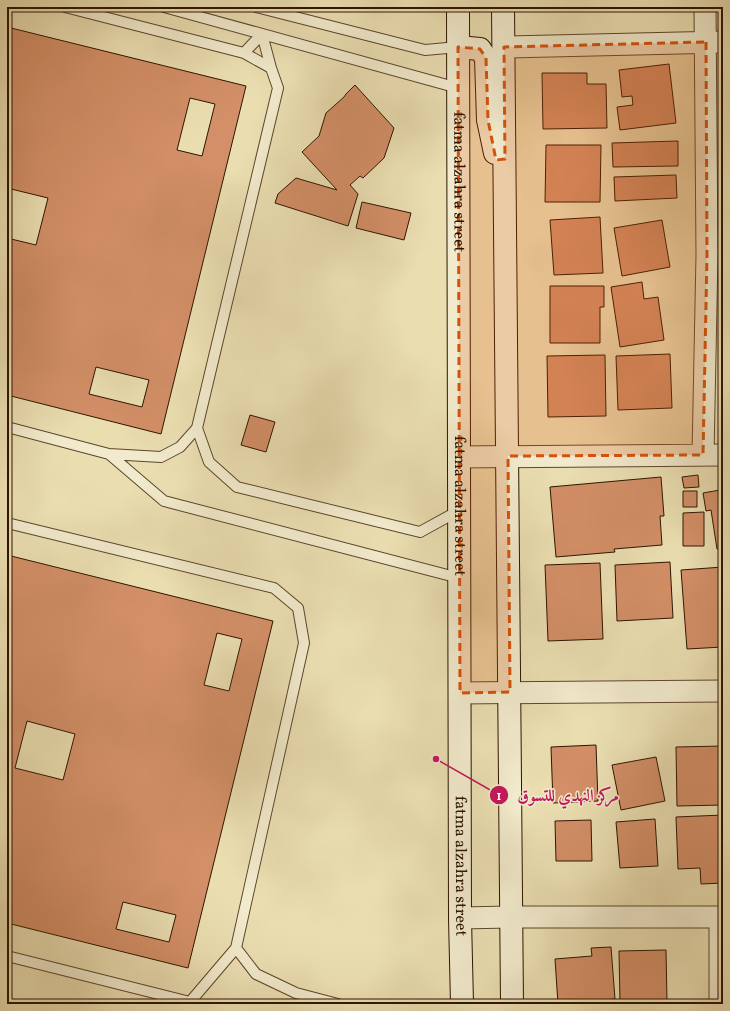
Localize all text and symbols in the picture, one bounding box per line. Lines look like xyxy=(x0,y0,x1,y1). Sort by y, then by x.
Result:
street label: fatma alzahra street xyxy=(447,112,470,253)
street label: fatma alzahra street xyxy=(448,436,470,577)
callout: مركز النهدي للتسوق xyxy=(489,781,627,810)
text: مركز النهدي للتسوق xyxy=(517,785,619,809)
text: 1 xyxy=(497,789,502,805)
street label: fatma alzahra street xyxy=(449,796,471,937)

